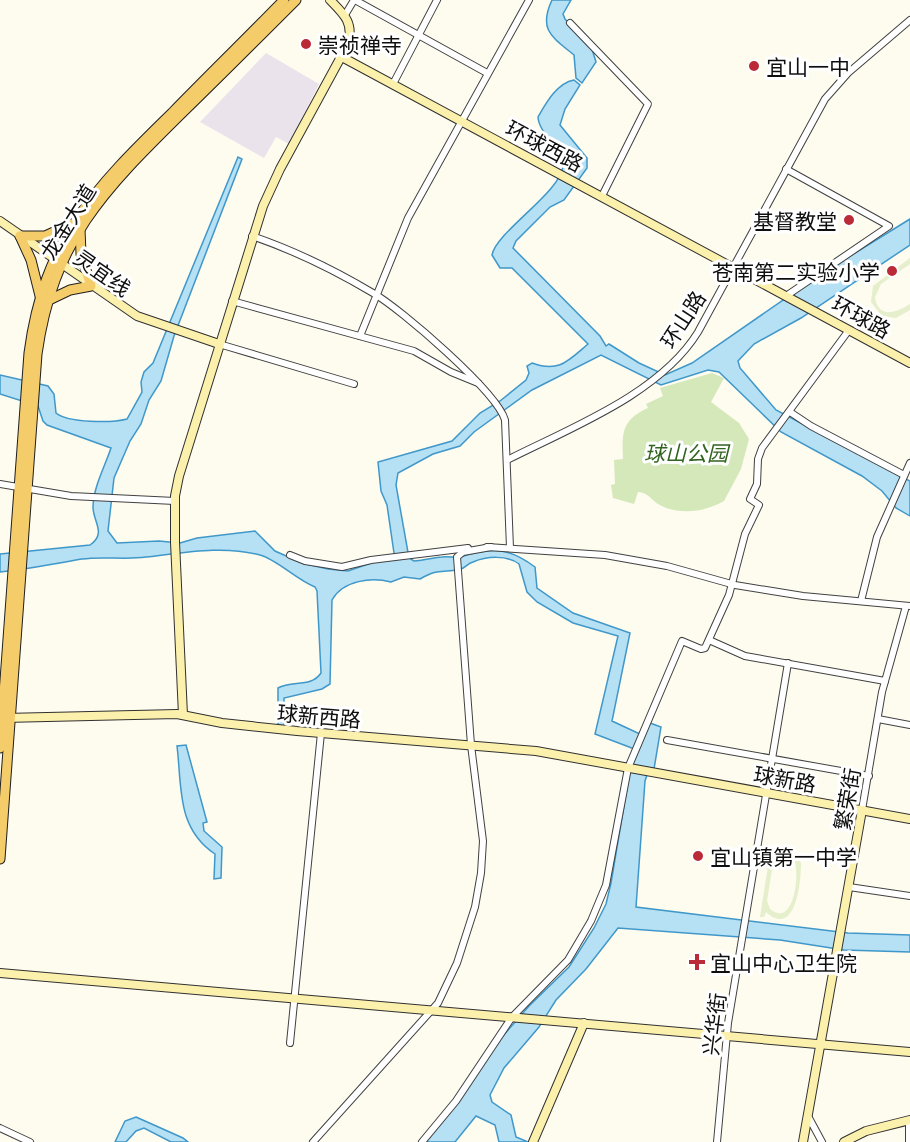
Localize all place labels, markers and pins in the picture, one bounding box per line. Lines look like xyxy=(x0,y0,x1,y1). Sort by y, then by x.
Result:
place label: 崇祯禅寺 xyxy=(318,29,402,59)
marker: 崇祯禅寺 xyxy=(299,37,313,51)
place label: 宜山一中 xyxy=(766,51,850,81)
marker: 宜山一中 xyxy=(747,59,761,73)
place label: 基督教堂 xyxy=(753,205,837,235)
marker: 基督教堂 xyxy=(842,213,856,227)
place label: 苍南第二实验小学 xyxy=(712,256,880,286)
marker: 苍南第二实验小学 xyxy=(885,264,899,278)
place label: 宜山镇第一中学 xyxy=(710,841,857,871)
marker: 宜山镇第一中学 xyxy=(691,849,705,863)
place label: 宜山中心卫生院 xyxy=(710,947,857,977)
marker: 宜山中心卫生院 xyxy=(688,953,706,971)

